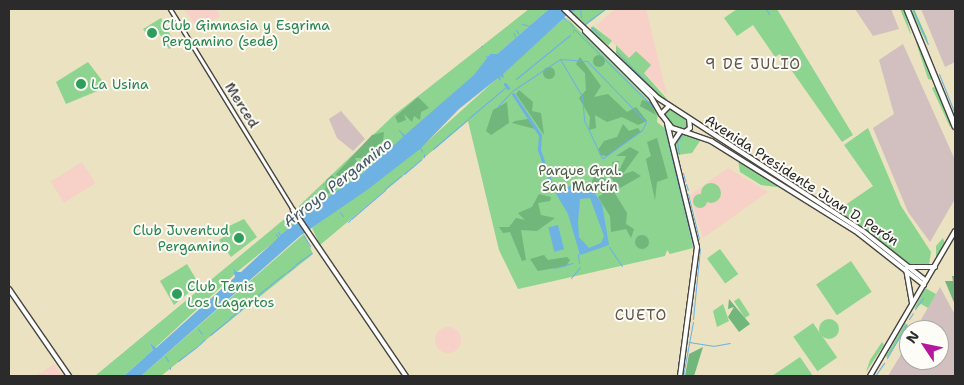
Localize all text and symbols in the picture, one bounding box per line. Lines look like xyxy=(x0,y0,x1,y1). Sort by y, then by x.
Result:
place label: Club Gimnasia y Esgrima Pergamino (sede) xyxy=(162,17,330,49)
marker: Club Gimnasia y Esgrima Pergamino (sede) xyxy=(146,27,158,39)
district label: 9 DE JULIO xyxy=(704,56,802,74)
place label: La Usina xyxy=(91,76,149,92)
marker: La Usina xyxy=(75,78,87,90)
street label: Merced xyxy=(222,79,262,131)
street label: Avenida Presidente Juan D. Perón xyxy=(702,111,902,249)
water label: Arroyo Pergamino xyxy=(280,135,396,231)
park label: Parque Gral. San Martín xyxy=(538,162,622,194)
place label: Club Juventud Pergamino xyxy=(133,222,229,254)
marker: Club Juventud Pergamino xyxy=(233,232,245,244)
place label: Club Tenis Los Lagartos xyxy=(187,278,275,310)
marker: Club Tenis Los Lagartos xyxy=(171,288,183,300)
district label: CUETO xyxy=(614,307,668,325)
north arrow xyxy=(899,320,949,370)
text: N xyxy=(902,328,923,347)

